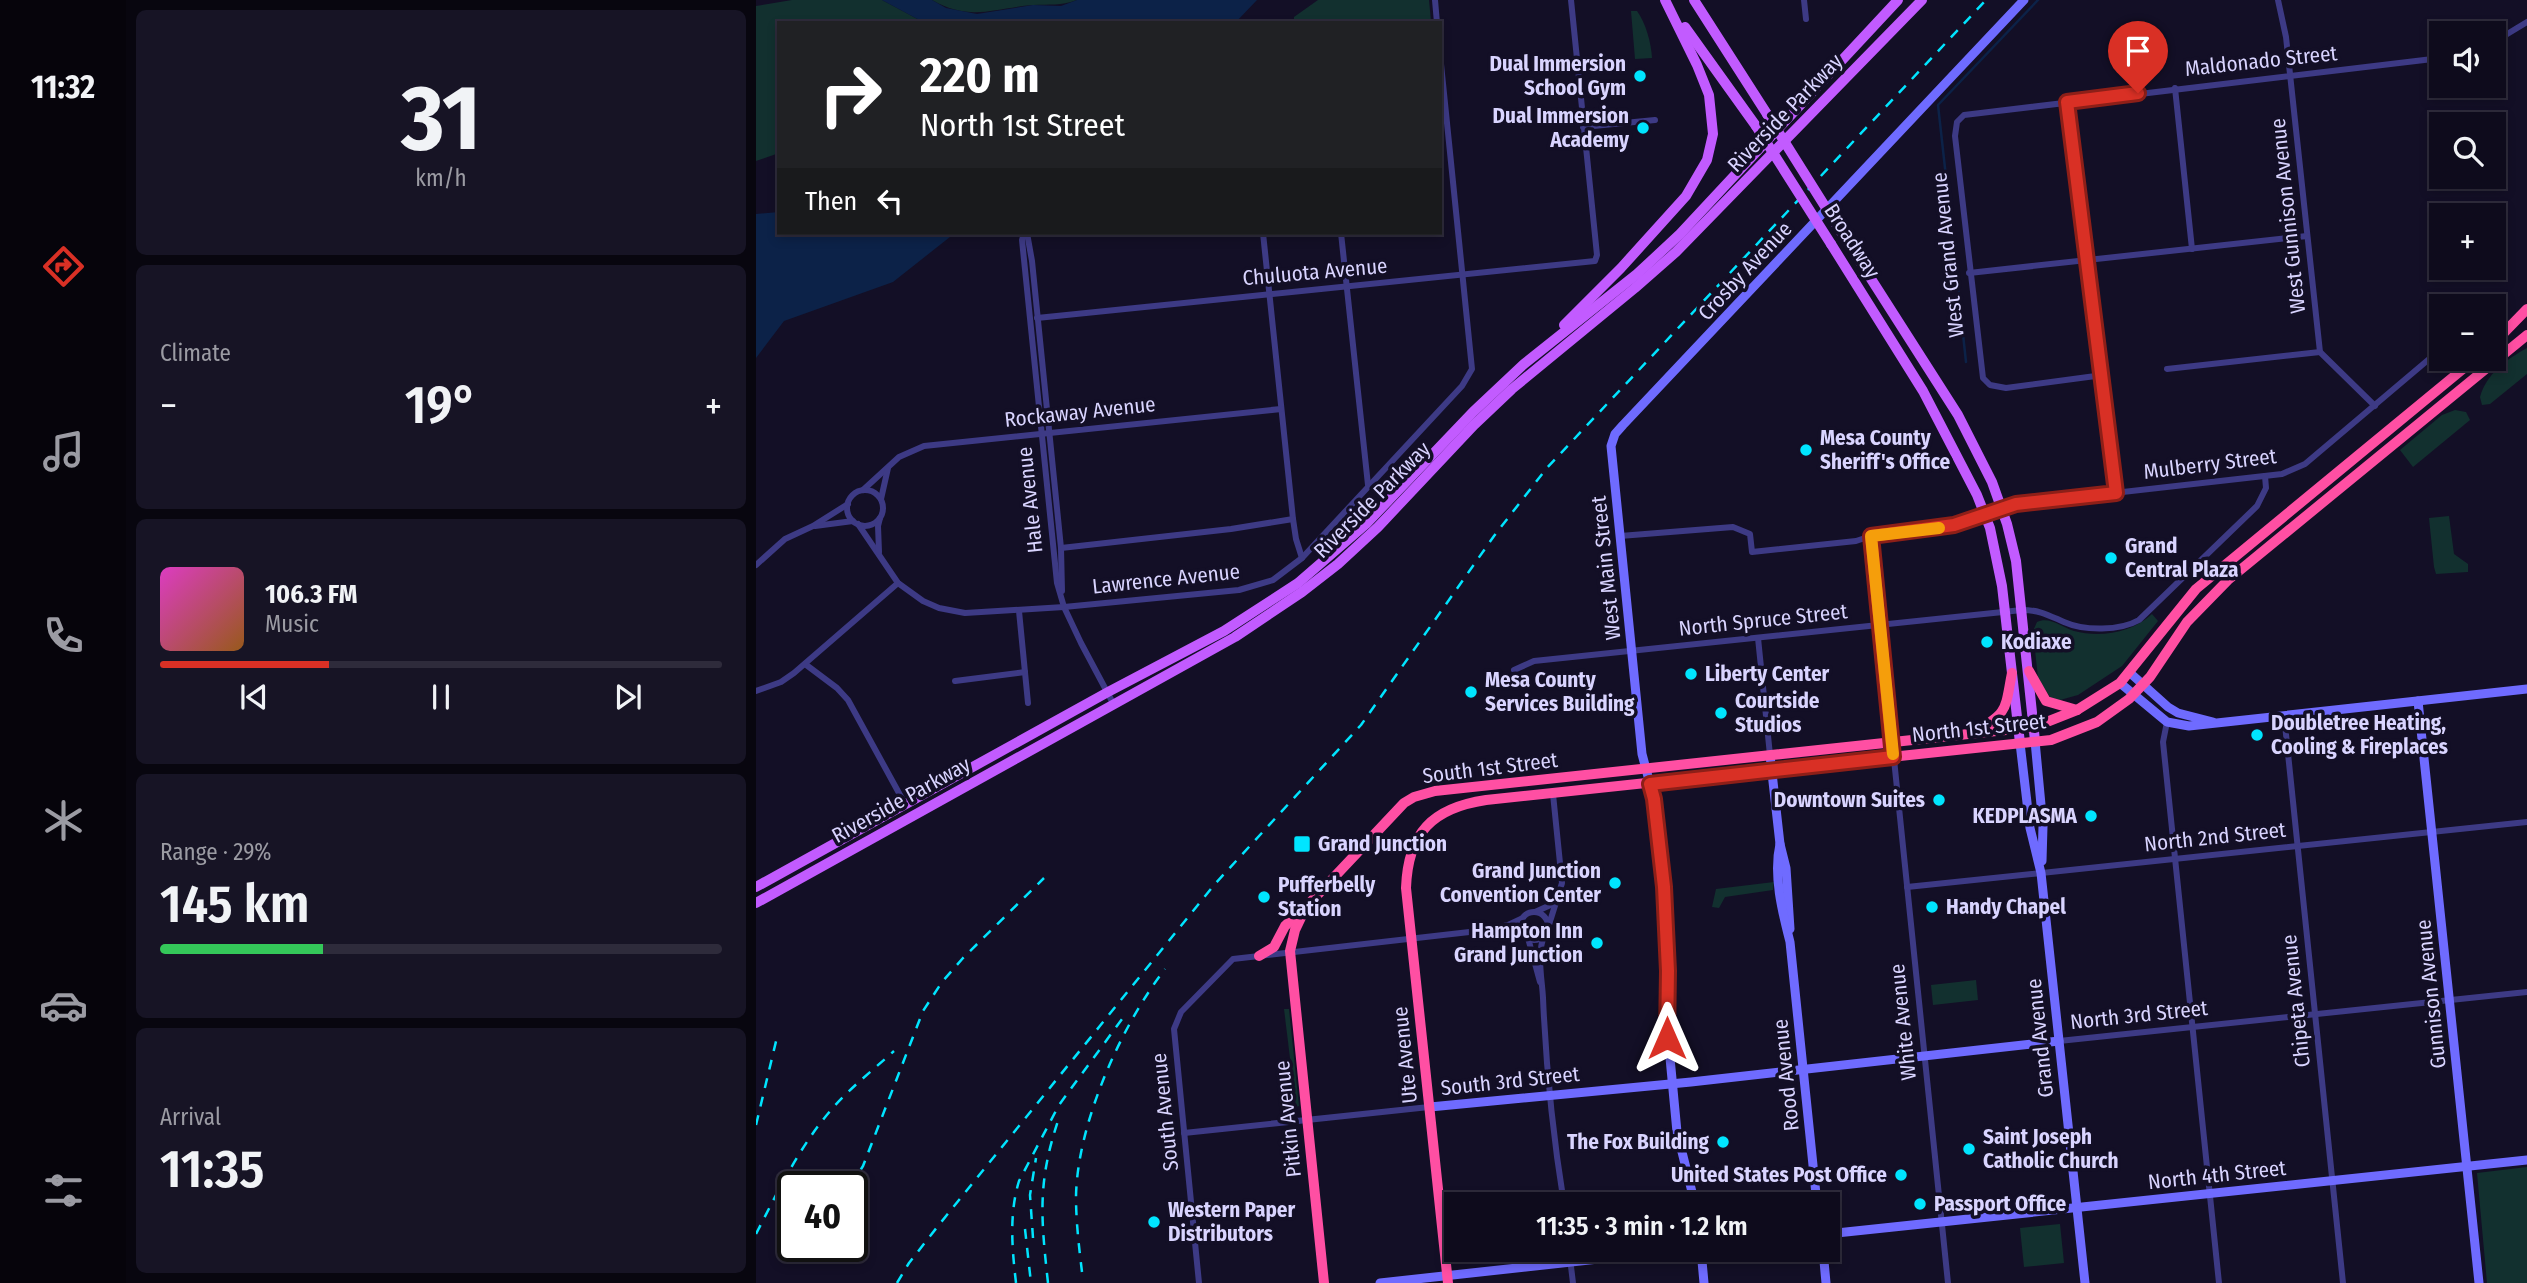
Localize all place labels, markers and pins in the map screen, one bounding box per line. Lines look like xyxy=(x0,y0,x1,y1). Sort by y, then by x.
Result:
pin xyxy=(2108,21,2168,93)
place label: Dual Immersion School Gym xyxy=(1490,51,1626,101)
marker: Dual Immersion School Gym xyxy=(1632,68,1648,84)
place label: Dual Immersion Academy xyxy=(1493,103,1630,153)
marker: Dual Immersion Academy xyxy=(1635,120,1651,136)
place label: Mesa County Sheriff's Office xyxy=(1820,425,1950,475)
marker: Mesa County Sheriff's Office xyxy=(1798,442,1814,458)
place label: Grand Central Plaza xyxy=(2125,533,2238,583)
marker: Grand Central Plaza xyxy=(2103,550,2119,566)
place label: Kodiaxe xyxy=(2001,629,2072,655)
marker: Kodiaxe xyxy=(1979,634,1995,650)
place label: Liberty Center xyxy=(1705,661,1830,687)
marker: Liberty Center xyxy=(1683,666,1699,682)
place label: Mesa County Services Building xyxy=(1485,667,1635,717)
marker: Mesa County Services Building xyxy=(1463,684,1479,700)
place label: Courtside Studios xyxy=(1735,688,1820,738)
marker: Courtside Studios xyxy=(1713,705,1729,721)
place label: Doubletree Heating, Cooling & Fireplaces xyxy=(2271,710,2448,760)
marker: Doubletree Heating, Cooling & Fireplaces xyxy=(2249,727,2265,743)
place label: Downtown Suites xyxy=(1774,787,1925,813)
marker: Downtown Suites xyxy=(1931,792,1947,808)
place label: KEDPLASMA xyxy=(1973,803,2078,829)
marker: KEDPLASMA xyxy=(2083,808,2099,824)
place label: Grand Junction xyxy=(1318,831,1447,857)
marker: Grand Junction xyxy=(1292,834,1312,854)
place label: Grand Junction Convention Center xyxy=(1440,858,1601,908)
place label: Pufferbelly Station xyxy=(1278,872,1376,922)
marker: Grand Junction Convention Center xyxy=(1607,875,1623,891)
marker: Pufferbelly Station xyxy=(1256,889,1272,905)
place label: Handy Chapel xyxy=(1946,894,2066,920)
marker: Handy Chapel xyxy=(1924,899,1940,915)
place label: Hampton Inn Grand Junction xyxy=(1454,918,1583,968)
marker: Hampton Inn Grand Junction xyxy=(1589,935,1605,951)
place label: Saint Joseph Catholic Church xyxy=(1983,1124,2119,1174)
place label: The Fox Building xyxy=(1567,1129,1710,1155)
marker: The Fox Building xyxy=(1715,1134,1731,1150)
marker: Saint Joseph Catholic Church xyxy=(1961,1141,1977,1157)
place label: United States Post Office xyxy=(1671,1162,1887,1188)
marker: United States Post Office xyxy=(1893,1167,1909,1183)
place label: Passport Office xyxy=(1934,1191,2066,1217)
marker: Passport Office xyxy=(1912,1196,1928,1212)
place label: Western Paper Distributors xyxy=(1168,1197,1295,1247)
marker: Western Paper Distributors xyxy=(1146,1214,1162,1230)

